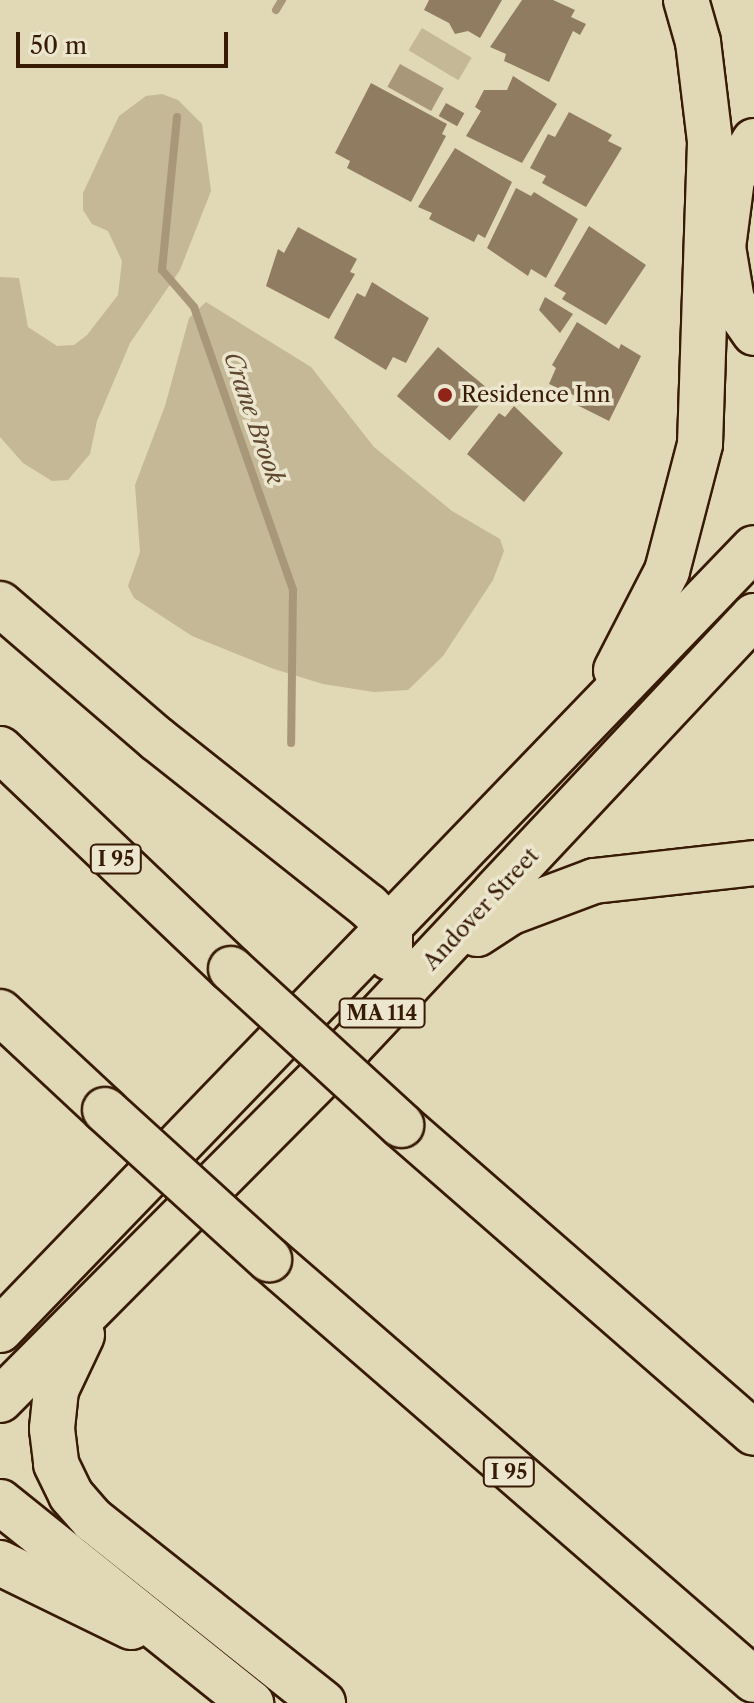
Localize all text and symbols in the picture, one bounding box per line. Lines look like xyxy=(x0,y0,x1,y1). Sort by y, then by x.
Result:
scale bar xyxy=(20,16,232,66)
text: 50 m xyxy=(30,31,87,60)
water label: Crane Brook xyxy=(218,348,290,488)
place label: Residence Inn xyxy=(461,382,611,408)
marker: Residence Inn xyxy=(436,386,454,404)
street label: Andover Street xyxy=(418,842,544,976)
road number: I 95 xyxy=(88,843,144,875)
road number: MA 114 xyxy=(338,997,426,1029)
road number: I 95 xyxy=(481,1456,537,1488)

